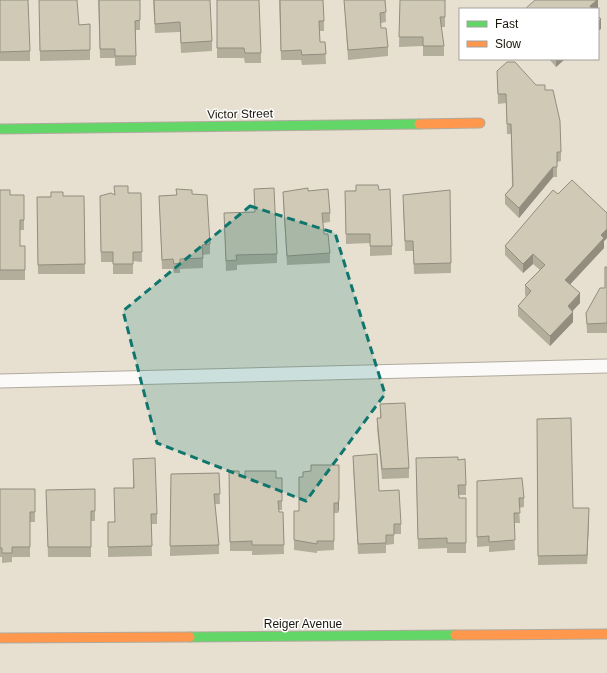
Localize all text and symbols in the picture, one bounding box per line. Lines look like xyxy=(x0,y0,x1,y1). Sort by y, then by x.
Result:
legend xyxy=(459,8,599,60)
text: Fast xyxy=(495,17,519,31)
text: Slow xyxy=(495,37,521,51)
street label: Victor Street xyxy=(207,106,274,122)
street label: Reiger Avenue xyxy=(264,617,343,631)

